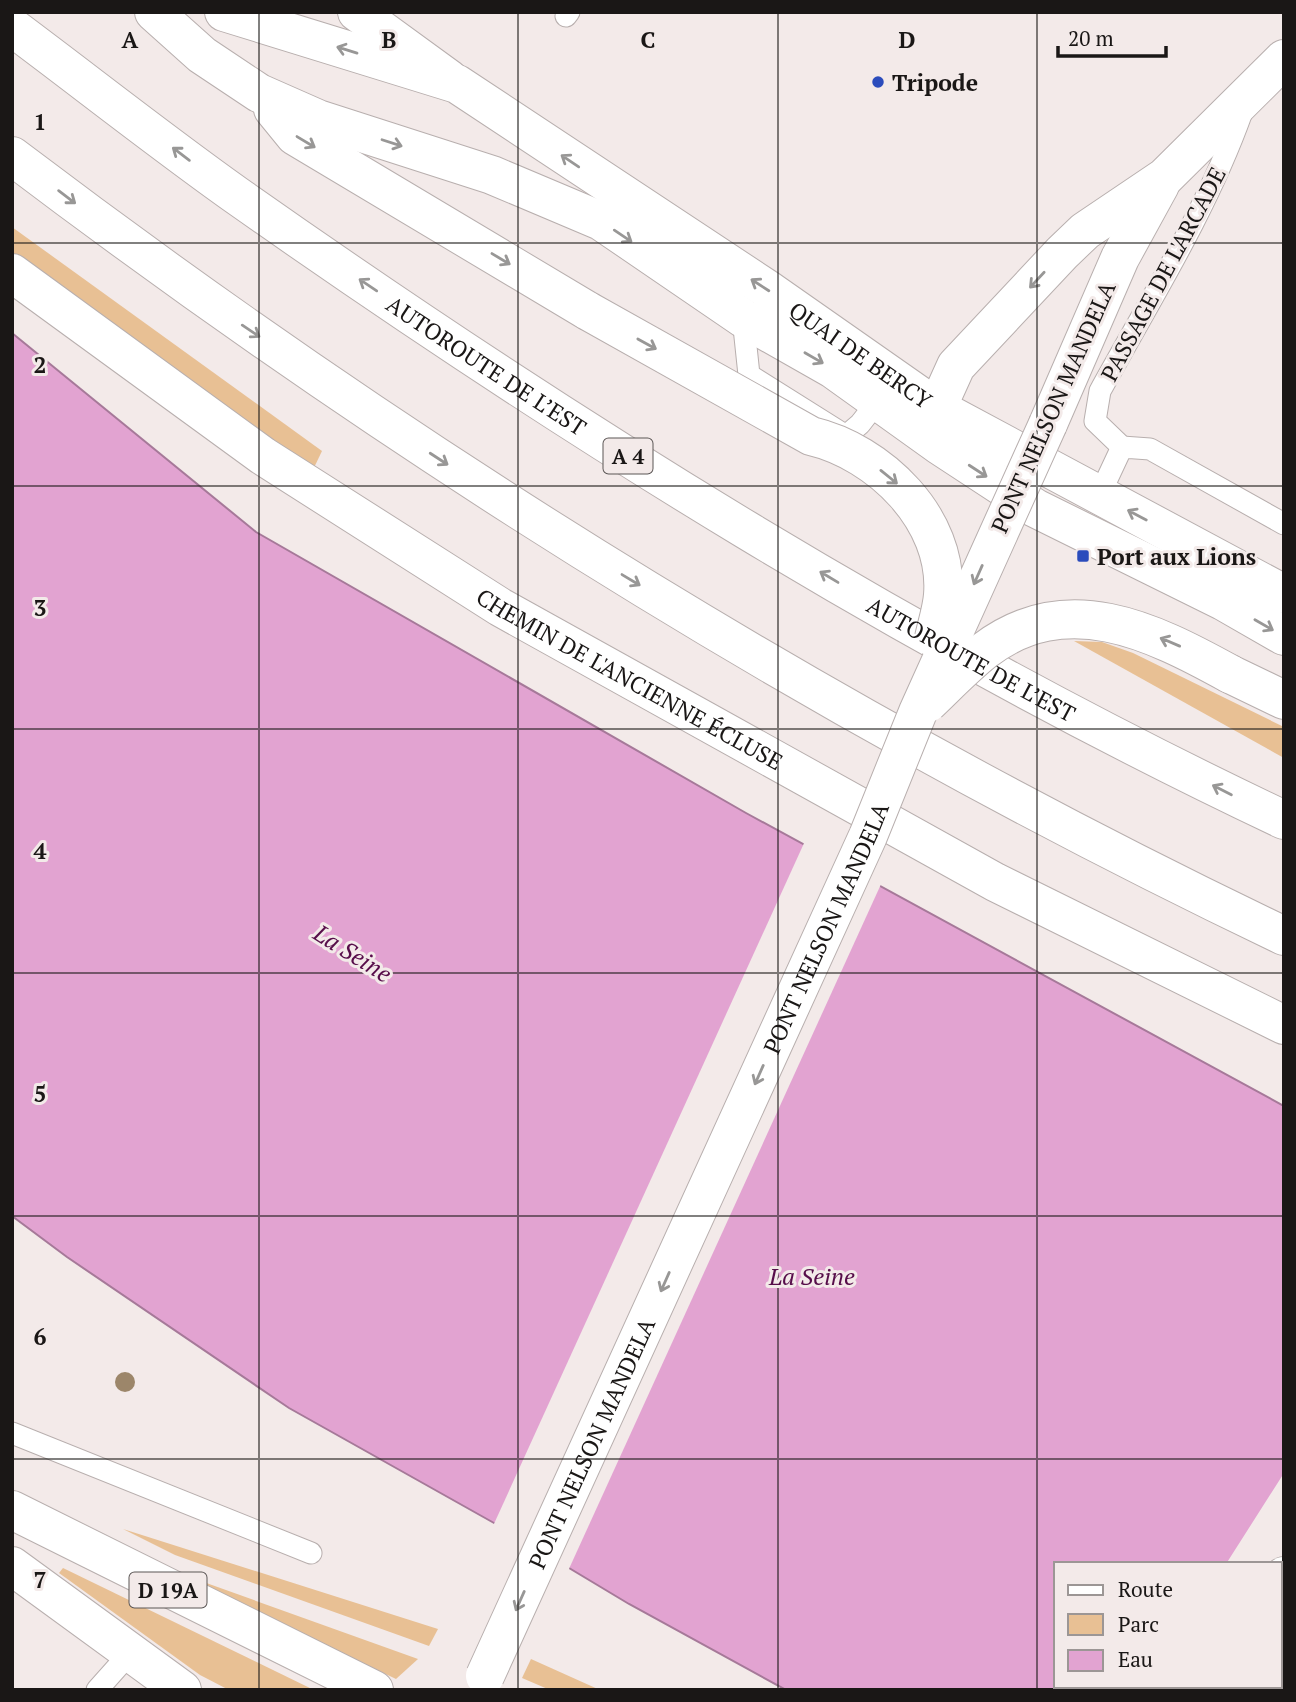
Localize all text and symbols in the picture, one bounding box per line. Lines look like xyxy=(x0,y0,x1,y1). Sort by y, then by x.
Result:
scale bar xyxy=(1058,14,1166,58)
text: A xyxy=(122,24,139,55)
text: B xyxy=(382,24,397,55)
text: C xyxy=(641,24,656,55)
text: D xyxy=(899,24,916,55)
text: 20 m xyxy=(1068,24,1114,52)
one-way arrow xyxy=(336,43,358,55)
place label: Tripode xyxy=(892,67,978,98)
marker: Tripode xyxy=(870,74,886,90)
text: 1 xyxy=(34,106,47,137)
one-way arrow xyxy=(296,136,316,150)
one-way arrow xyxy=(381,137,403,150)
one-way arrow xyxy=(173,147,191,162)
one-way arrow xyxy=(561,153,580,168)
street label: PASSAGE DE L'ARCADE xyxy=(1093,162,1233,386)
one-way arrow xyxy=(57,190,75,205)
one-way arrow xyxy=(613,229,632,243)
one-way arrow xyxy=(491,252,511,266)
one-way arrow xyxy=(1029,270,1046,288)
street label: PONT NELSON MANDELA xyxy=(983,276,1123,538)
one-way arrow xyxy=(359,278,378,292)
one-way arrow xyxy=(751,278,771,292)
street label: AUTOROUTE DE L’EST xyxy=(381,288,593,442)
street label: QUAI DE BERCY xyxy=(783,294,939,416)
one-way arrow xyxy=(241,324,260,338)
one-way arrow xyxy=(637,337,657,351)
text: 2 xyxy=(34,349,47,380)
one-way arrow xyxy=(804,351,824,365)
road number: A 4 xyxy=(604,438,652,474)
one-way arrow xyxy=(429,451,448,466)
one-way arrow xyxy=(968,463,987,478)
one-way arrow xyxy=(879,469,897,484)
one-way arrow xyxy=(1128,508,1148,522)
place label: Port aux Lions xyxy=(1097,541,1256,572)
marker: Port aux Lions xyxy=(1075,548,1091,564)
one-way arrow xyxy=(971,564,984,585)
one-way arrow xyxy=(819,570,839,584)
one-way arrow xyxy=(621,574,641,588)
street label: CHEMIN DE L'ANCIENNE ÉCLUSE xyxy=(471,581,789,777)
street label: AUTOROUTE DE L’EST xyxy=(862,589,1081,729)
text: 3 xyxy=(34,592,47,623)
one-way arrow xyxy=(1253,619,1274,632)
one-way arrow xyxy=(1159,635,1181,648)
one-way arrow xyxy=(1213,783,1233,797)
street label: PONT NELSON MANDELA xyxy=(755,798,896,1058)
text: 4 xyxy=(34,835,47,866)
water label: La Seine xyxy=(307,916,398,989)
one-way arrow xyxy=(752,1064,765,1085)
text: 5 xyxy=(34,1078,47,1109)
water label: La Seine xyxy=(768,1260,855,1292)
one-way arrow xyxy=(658,1271,671,1292)
street label: PONT NELSON MANDELA xyxy=(521,1312,662,1573)
text: 6 xyxy=(34,1321,47,1352)
legend xyxy=(1054,1562,1282,1688)
text: 7 xyxy=(34,1564,47,1595)
road number: D 19A xyxy=(130,1572,206,1608)
text: Route xyxy=(1118,1575,1173,1603)
one-way arrow xyxy=(513,1590,526,1611)
text: Parc xyxy=(1118,1610,1159,1638)
text: Eau xyxy=(1118,1645,1153,1673)

